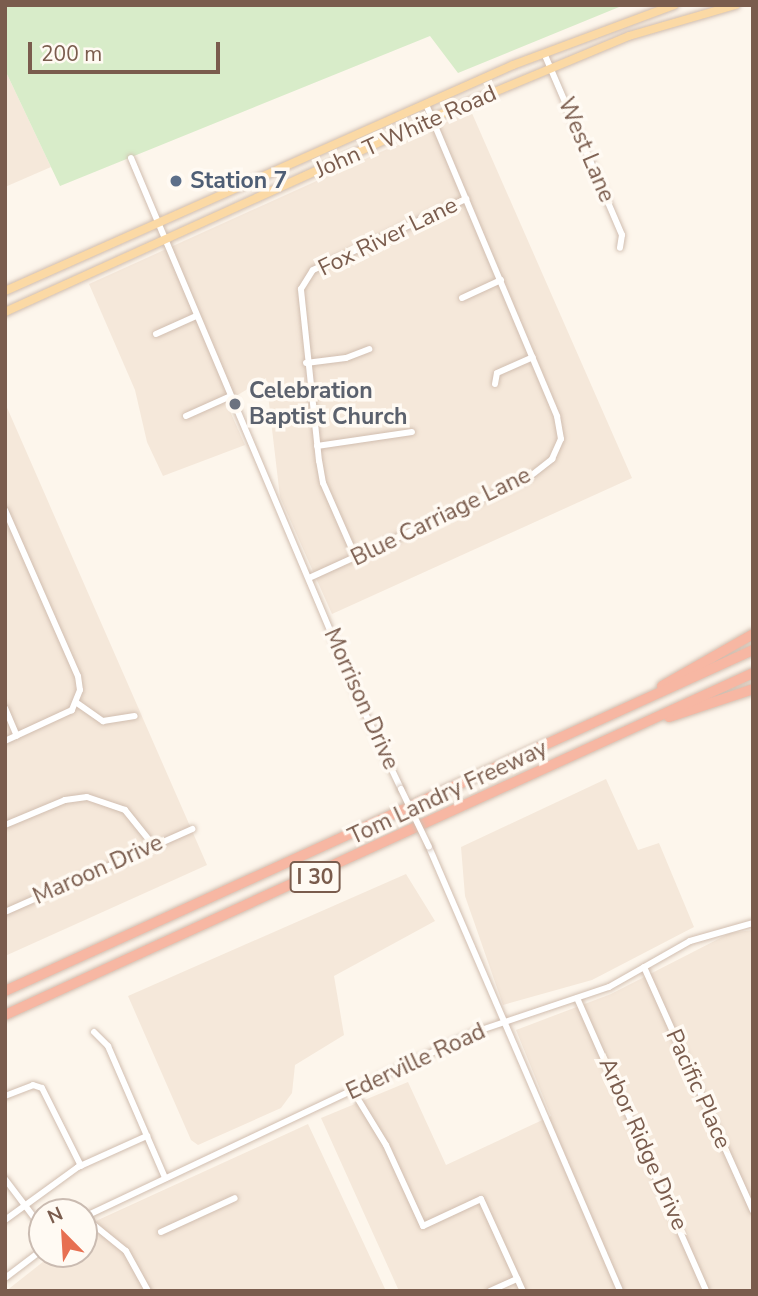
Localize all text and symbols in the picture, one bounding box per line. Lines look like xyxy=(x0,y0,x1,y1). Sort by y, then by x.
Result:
scale bar xyxy=(32,28,224,72)
text: 200 m xyxy=(41,40,102,68)
street label: John T White Road xyxy=(311,80,501,184)
street label: West Lane xyxy=(552,93,620,207)
place label: Station 7 xyxy=(190,167,287,195)
marker: Station 7 xyxy=(168,173,184,189)
street label: Fox River Lane xyxy=(314,191,462,283)
place label: Celebration Baptist Church xyxy=(249,377,407,431)
marker: Celebration Baptist Church xyxy=(227,396,243,412)
street label: Blue Carriage Lane xyxy=(347,462,535,572)
street label: Morrison Drive xyxy=(318,624,404,774)
street label: Tom Landry Freeway xyxy=(344,735,552,851)
street label: Maroon Drive xyxy=(29,829,167,911)
road number: I 30 xyxy=(289,860,341,894)
street label: Ederville Road xyxy=(342,1018,490,1106)
street label: Pacific Place xyxy=(659,1025,737,1153)
street label: Arbor Ridge Drive xyxy=(593,1054,693,1234)
north arrow xyxy=(28,1198,98,1268)
text: N xyxy=(43,1201,67,1230)

